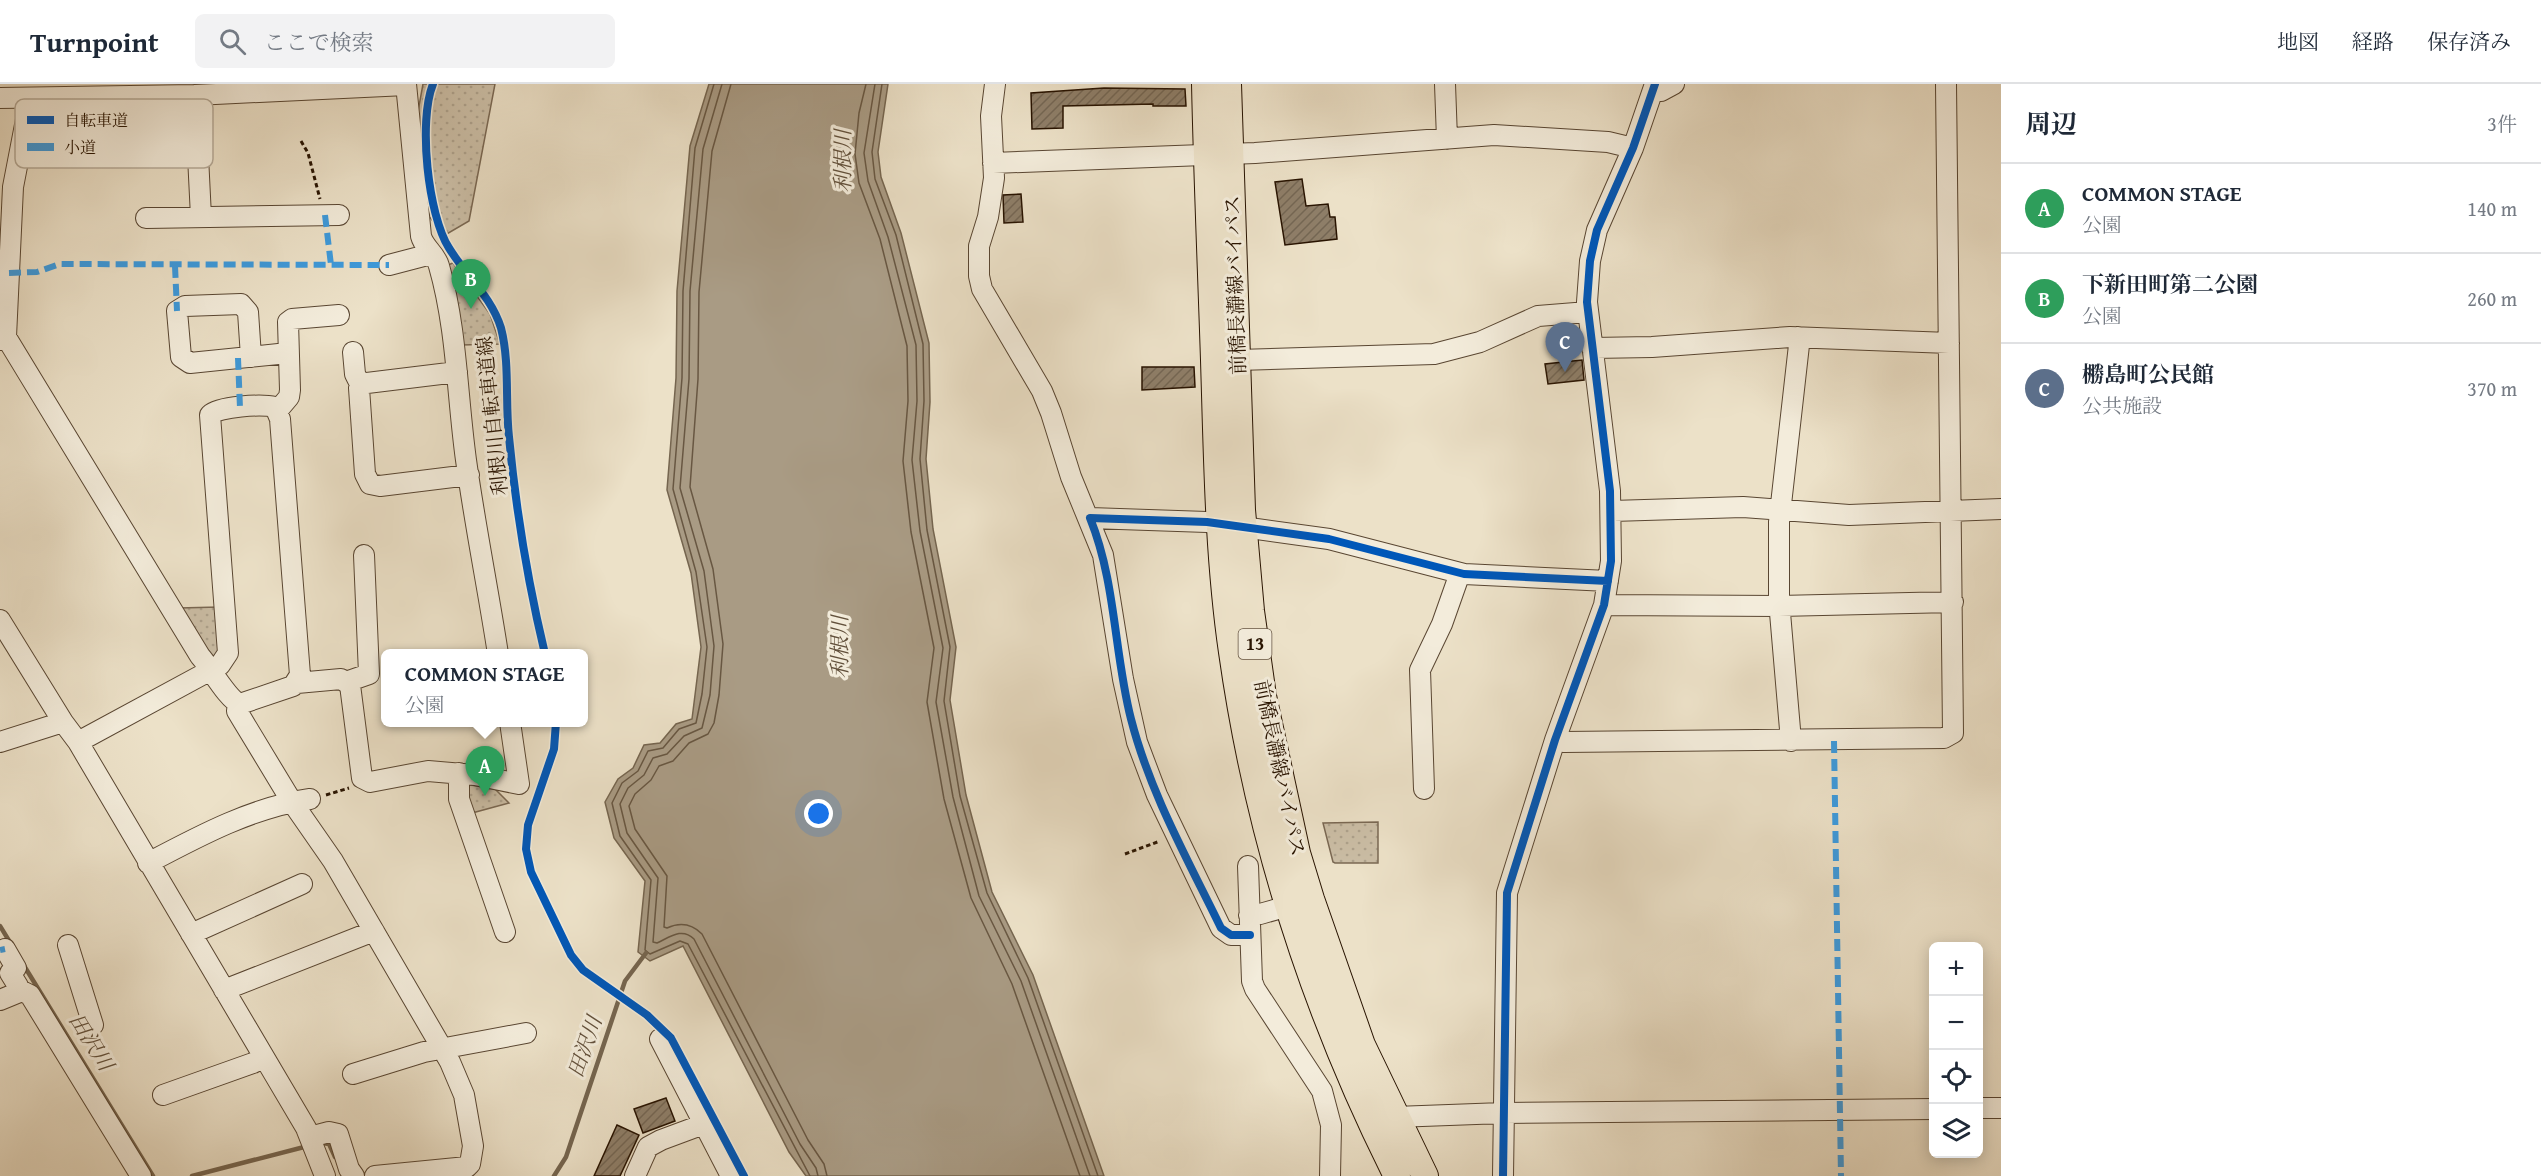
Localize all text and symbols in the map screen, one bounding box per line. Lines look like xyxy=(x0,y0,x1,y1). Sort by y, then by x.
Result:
search box xyxy=(195,14,615,68)
text: Turnpoint xyxy=(30,21,159,62)
icon: search xyxy=(216,25,249,58)
text: ここで検索 xyxy=(264,26,374,58)
text: 地図 xyxy=(2277,26,2319,57)
text: 経路 xyxy=(2352,26,2394,57)
text: 保存済み xyxy=(2427,26,2511,57)
legend xyxy=(15,99,213,168)
text: 周辺 xyxy=(2025,104,2077,143)
text: 自転車道 xyxy=(64,108,128,132)
text: 3件 xyxy=(2487,109,2517,138)
water label: 利根川 xyxy=(827,128,858,193)
text: 小道 xyxy=(64,135,96,159)
text: COMMON STAGE xyxy=(2082,177,2242,209)
text: A xyxy=(2038,194,2051,223)
text: 140 m xyxy=(2467,194,2517,223)
street label: 前橋長瀞線バイパス xyxy=(1217,195,1252,375)
text: 公園 xyxy=(2082,210,2122,239)
pin: B xyxy=(452,260,490,309)
text: 下新田町第二公園 xyxy=(2082,268,2258,300)
text: B xyxy=(2038,284,2051,313)
text: 260 m xyxy=(2467,284,2517,313)
text: 公園 xyxy=(2082,301,2122,330)
pin: C xyxy=(1546,322,1584,372)
street label: 利根川自転車道線 xyxy=(469,335,514,497)
text: 橳島町公民館 xyxy=(2082,358,2214,390)
text: C xyxy=(2039,374,2050,403)
text: 370 m xyxy=(2467,374,2517,403)
text: 公共施設 xyxy=(2082,391,2162,420)
water label: 利根川 xyxy=(824,614,855,679)
road number: 13 xyxy=(1238,629,1272,659)
popup xyxy=(381,649,588,727)
text: COMMON STAGE xyxy=(405,657,564,689)
street label: 前橋長瀞線バイパス xyxy=(1248,677,1313,859)
text: 公園 xyxy=(405,690,445,719)
pin: A xyxy=(466,746,504,796)
your location xyxy=(804,799,833,828)
map controls xyxy=(1929,942,1983,1158)
button: + xyxy=(1929,942,1983,996)
button: − xyxy=(1929,996,1983,1050)
water label: 田沢川 xyxy=(62,1007,122,1078)
water label: 田沢川 xyxy=(560,1010,610,1082)
button: locate xyxy=(1929,1050,1983,1104)
button: layers xyxy=(1929,1104,1983,1158)

